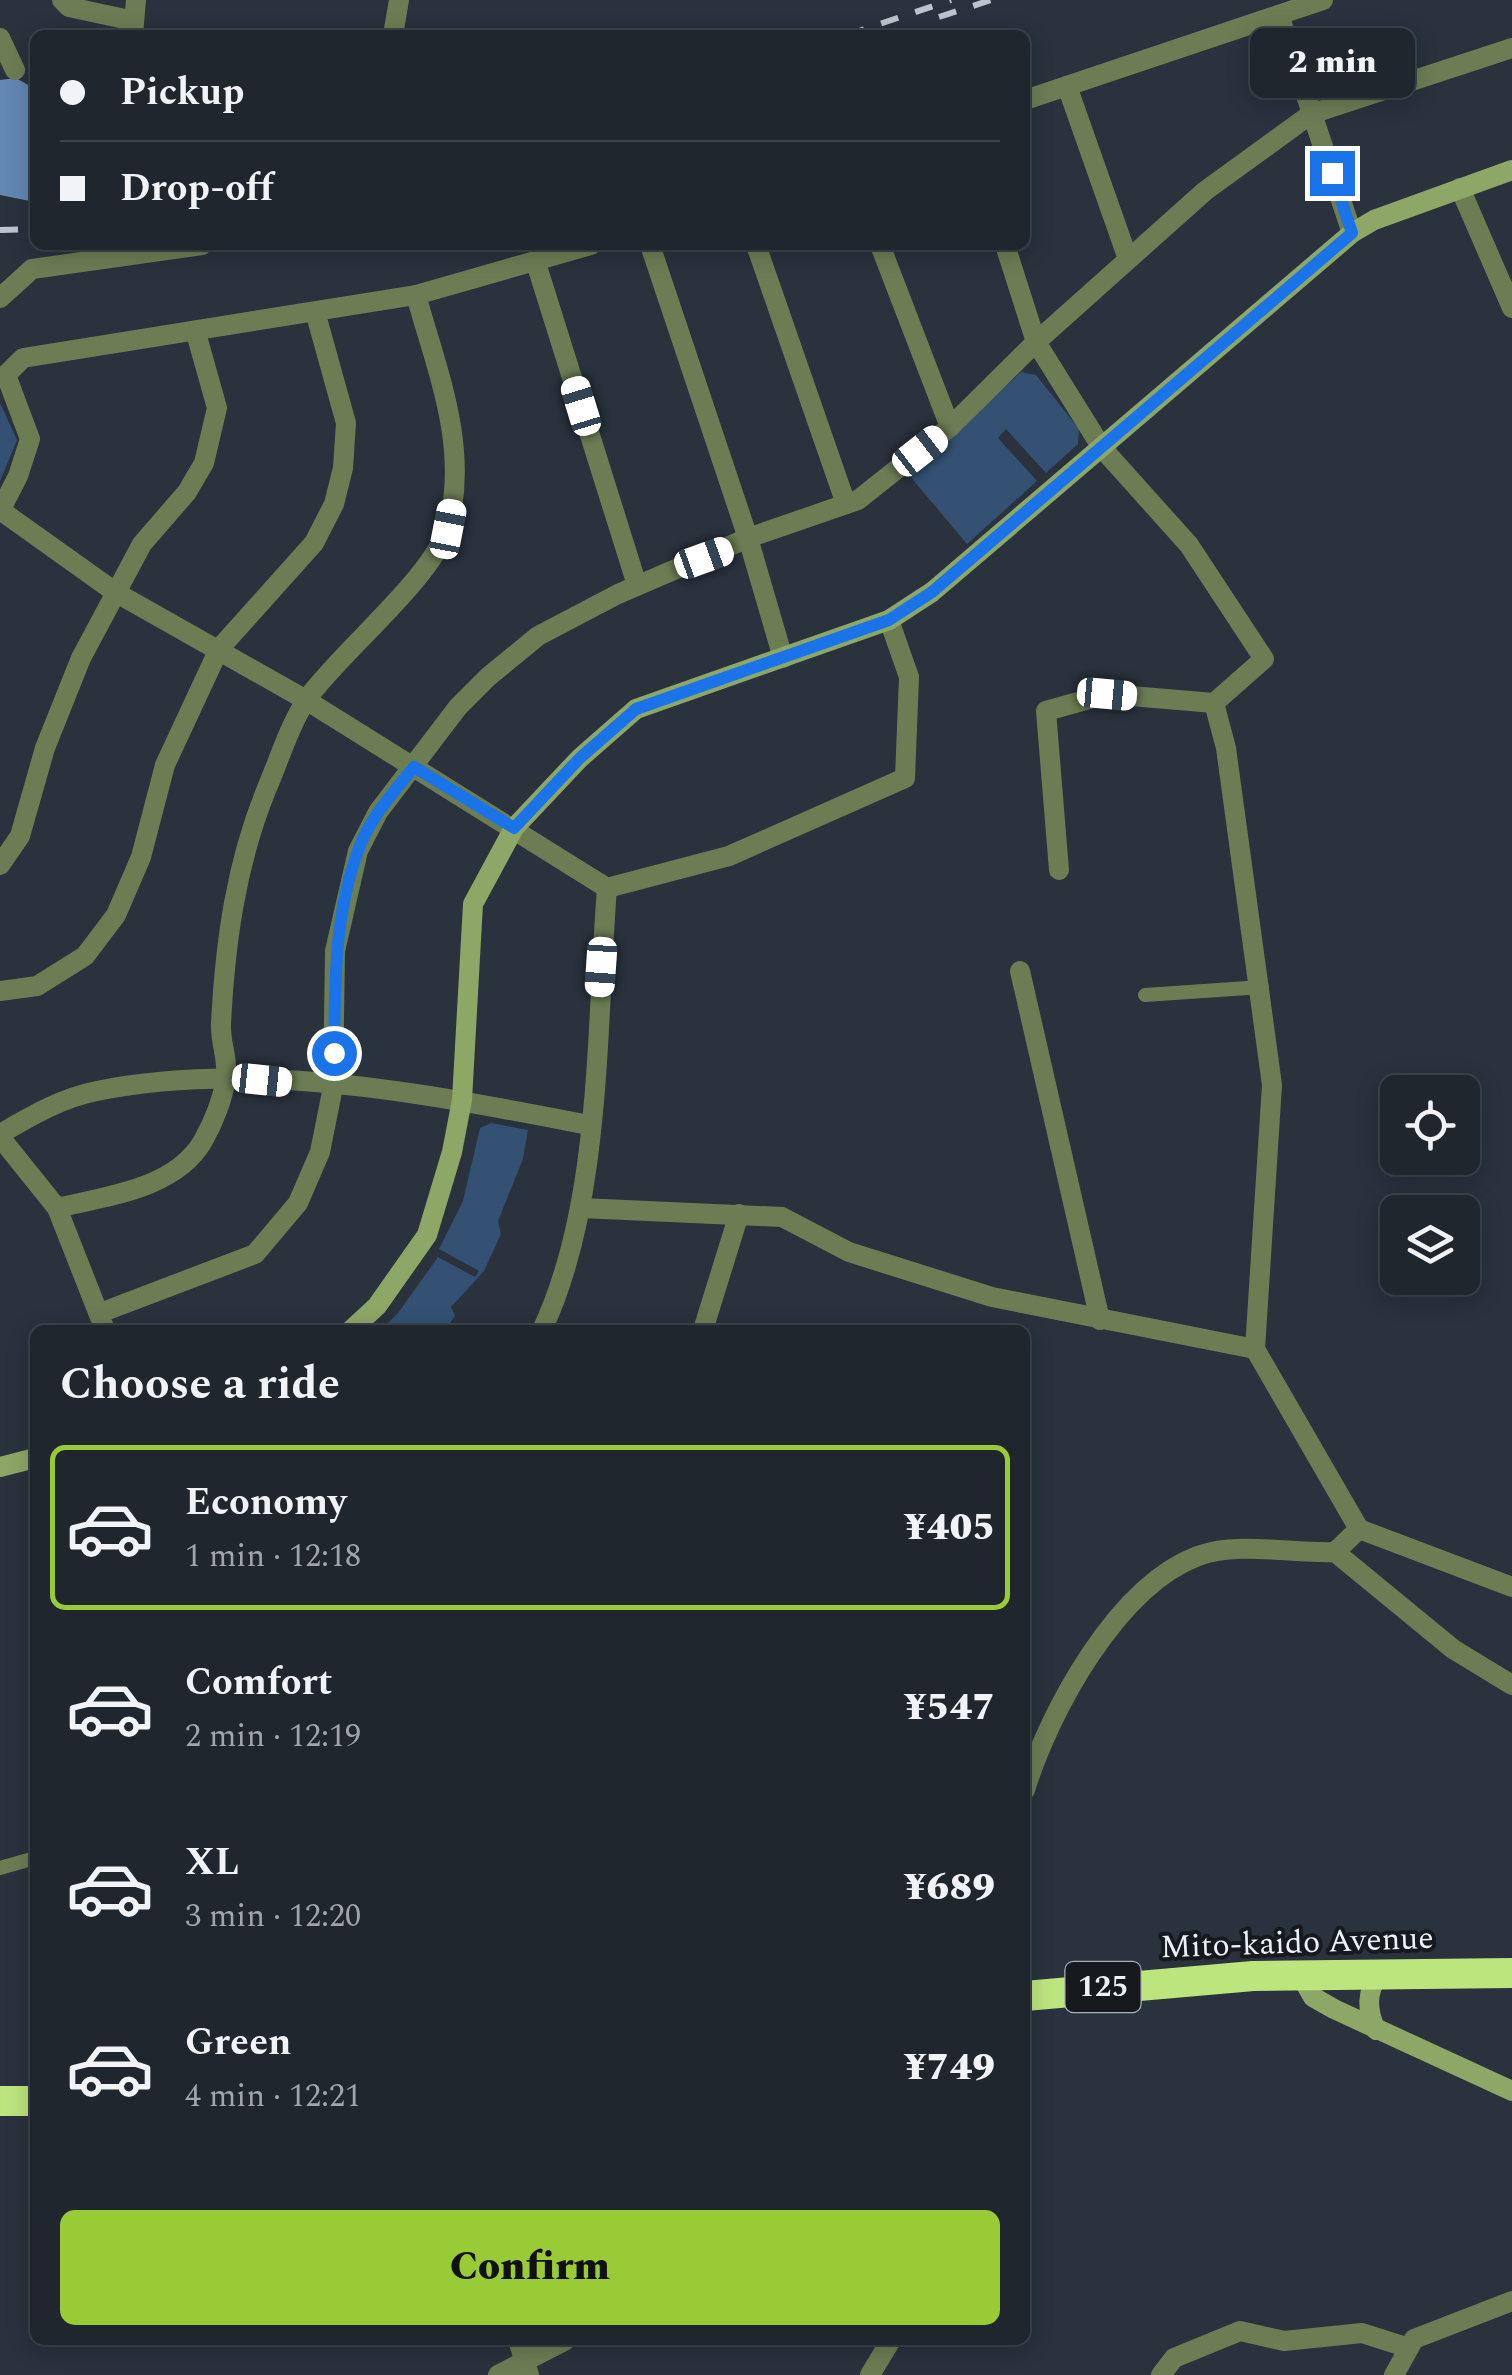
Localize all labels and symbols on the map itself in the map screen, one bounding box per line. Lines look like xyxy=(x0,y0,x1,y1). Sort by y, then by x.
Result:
callout: 2 min xyxy=(1250,28,1414,98)
route end xyxy=(1310,151,1355,196)
car xyxy=(558,373,604,439)
car xyxy=(887,421,953,481)
car xyxy=(428,497,468,561)
car xyxy=(671,534,737,582)
car xyxy=(1076,676,1138,712)
car xyxy=(584,936,618,998)
route start xyxy=(312,1031,357,1076)
car xyxy=(231,1062,293,1098)
street label: Mito-kaido Avenue xyxy=(1159,1914,1435,1972)
road number: 125 xyxy=(1066,1962,1140,2012)

